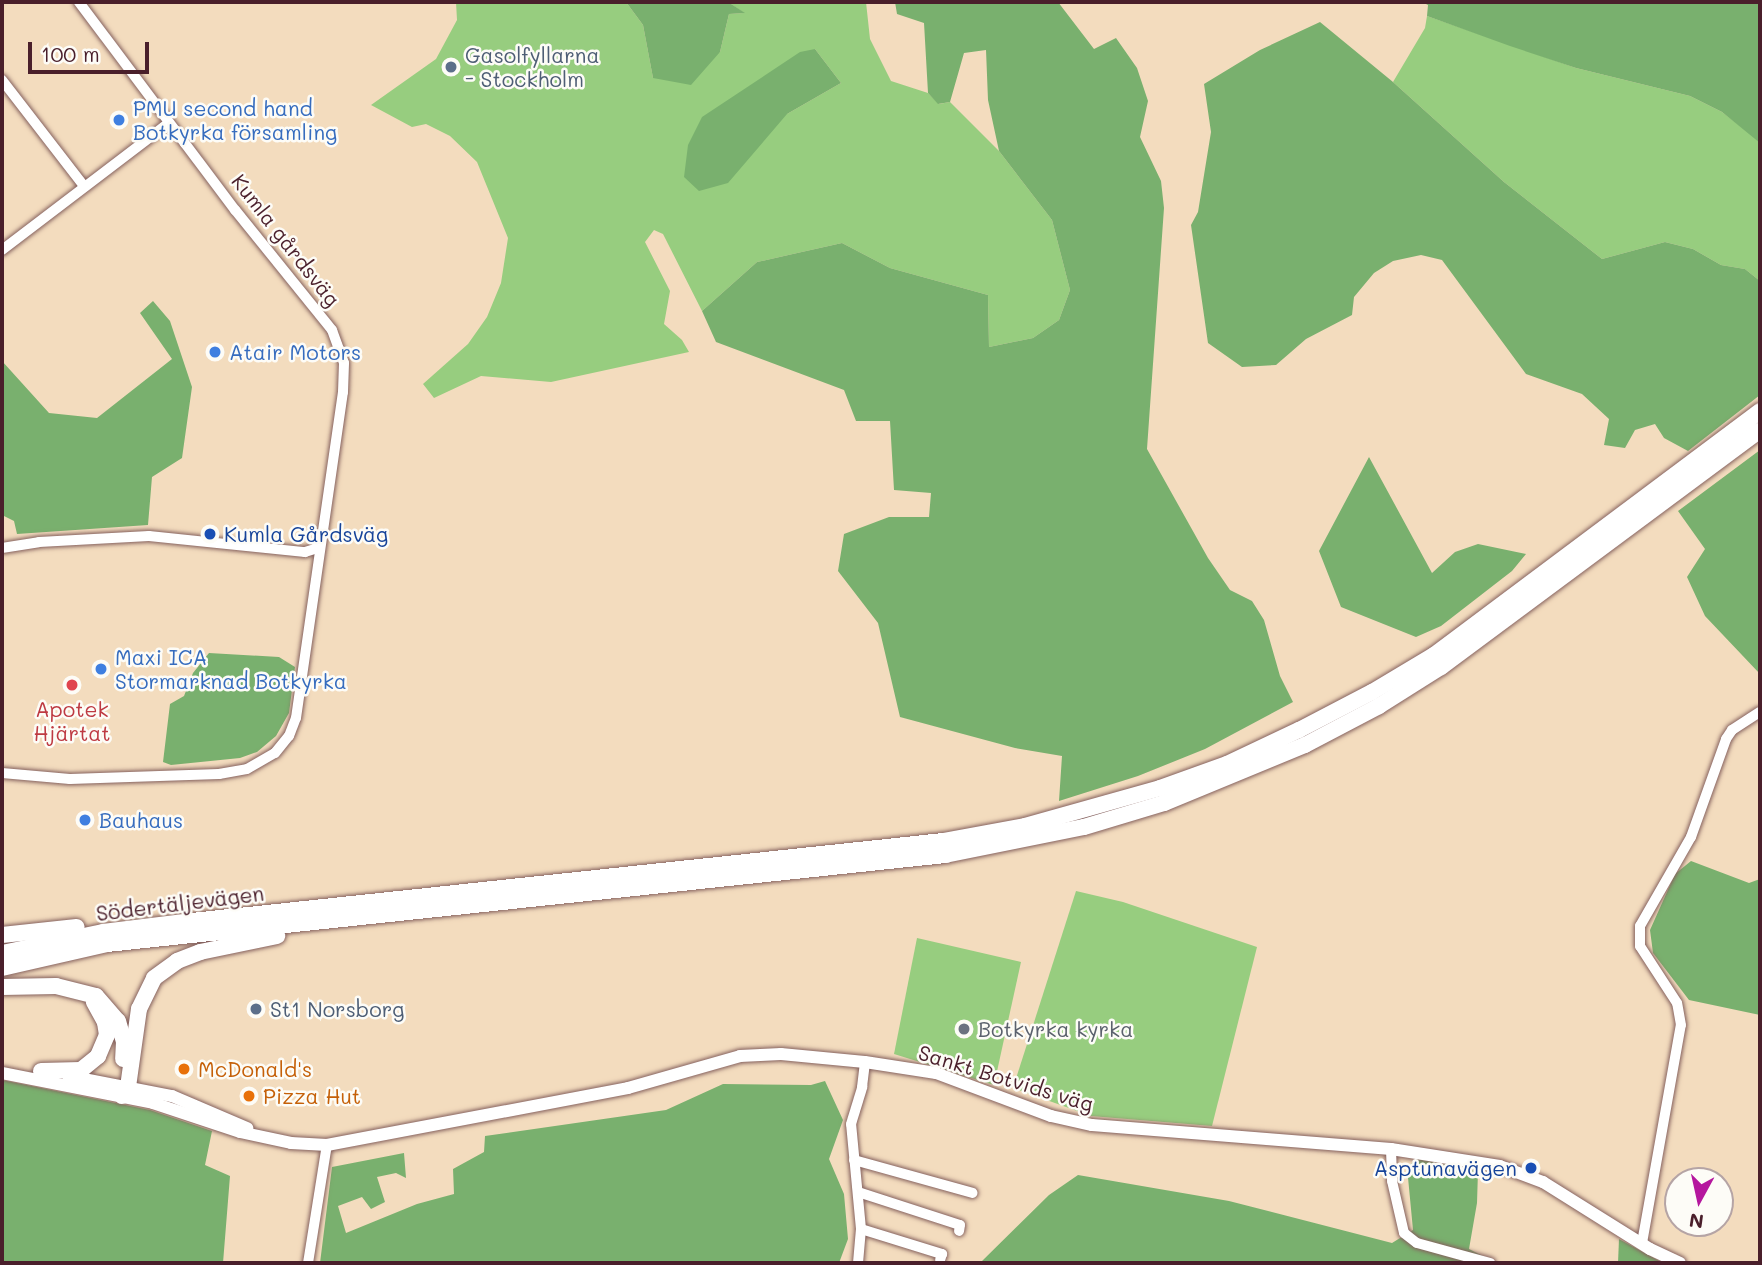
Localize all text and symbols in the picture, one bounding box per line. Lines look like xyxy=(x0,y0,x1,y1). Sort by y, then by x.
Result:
scale bar xyxy=(32,28,152,72)
text: 100 m xyxy=(41,40,100,67)
place label: Gasolfyllarna - Stockholm xyxy=(465,42,600,92)
marker: Gasolfyllarna - Stockholm xyxy=(443,59,459,75)
place label: PMU second hand Botkyrka församling xyxy=(133,95,337,145)
marker: PMU second hand Botkyrka församling xyxy=(111,112,127,128)
street label: Kumla gårdsväg xyxy=(227,169,345,311)
place label: Atair Motors xyxy=(229,339,361,365)
marker: Atair Motors xyxy=(207,344,223,360)
place label: Kumla Gårdsväg xyxy=(224,521,388,547)
marker: Kumla Gårdsväg xyxy=(202,526,218,542)
place label: Maxi ICA Stormarknad Botkyrka xyxy=(115,644,347,694)
marker: Maxi ICA Stormarknad Botkyrka xyxy=(93,661,109,677)
marker: Apotek Hjärtat xyxy=(64,677,80,693)
place label: Apotek Hjärtat xyxy=(33,696,111,746)
place label: Bauhaus xyxy=(99,807,183,833)
marker: Bauhaus xyxy=(77,812,93,828)
street label: Södertäljevägen xyxy=(95,880,265,926)
place label: St1 Norsborg xyxy=(270,996,404,1022)
marker: St1 Norsborg xyxy=(248,1001,264,1017)
place label: Botkyrka kyrka xyxy=(978,1016,1133,1042)
marker: Botkyrka kyrka xyxy=(956,1021,972,1037)
street label: Sankt Botvids väg xyxy=(915,1039,1097,1117)
place label: McDonald's xyxy=(198,1056,312,1082)
marker: McDonald's xyxy=(176,1061,192,1077)
place label: Pizza Hut xyxy=(263,1083,361,1109)
marker: Pizza Hut xyxy=(241,1088,257,1104)
place label: Asptunavägen xyxy=(1374,1155,1517,1181)
marker: Asptunavägen xyxy=(1523,1160,1539,1176)
north arrow xyxy=(1664,1167,1734,1237)
text: N xyxy=(1687,1208,1705,1235)

